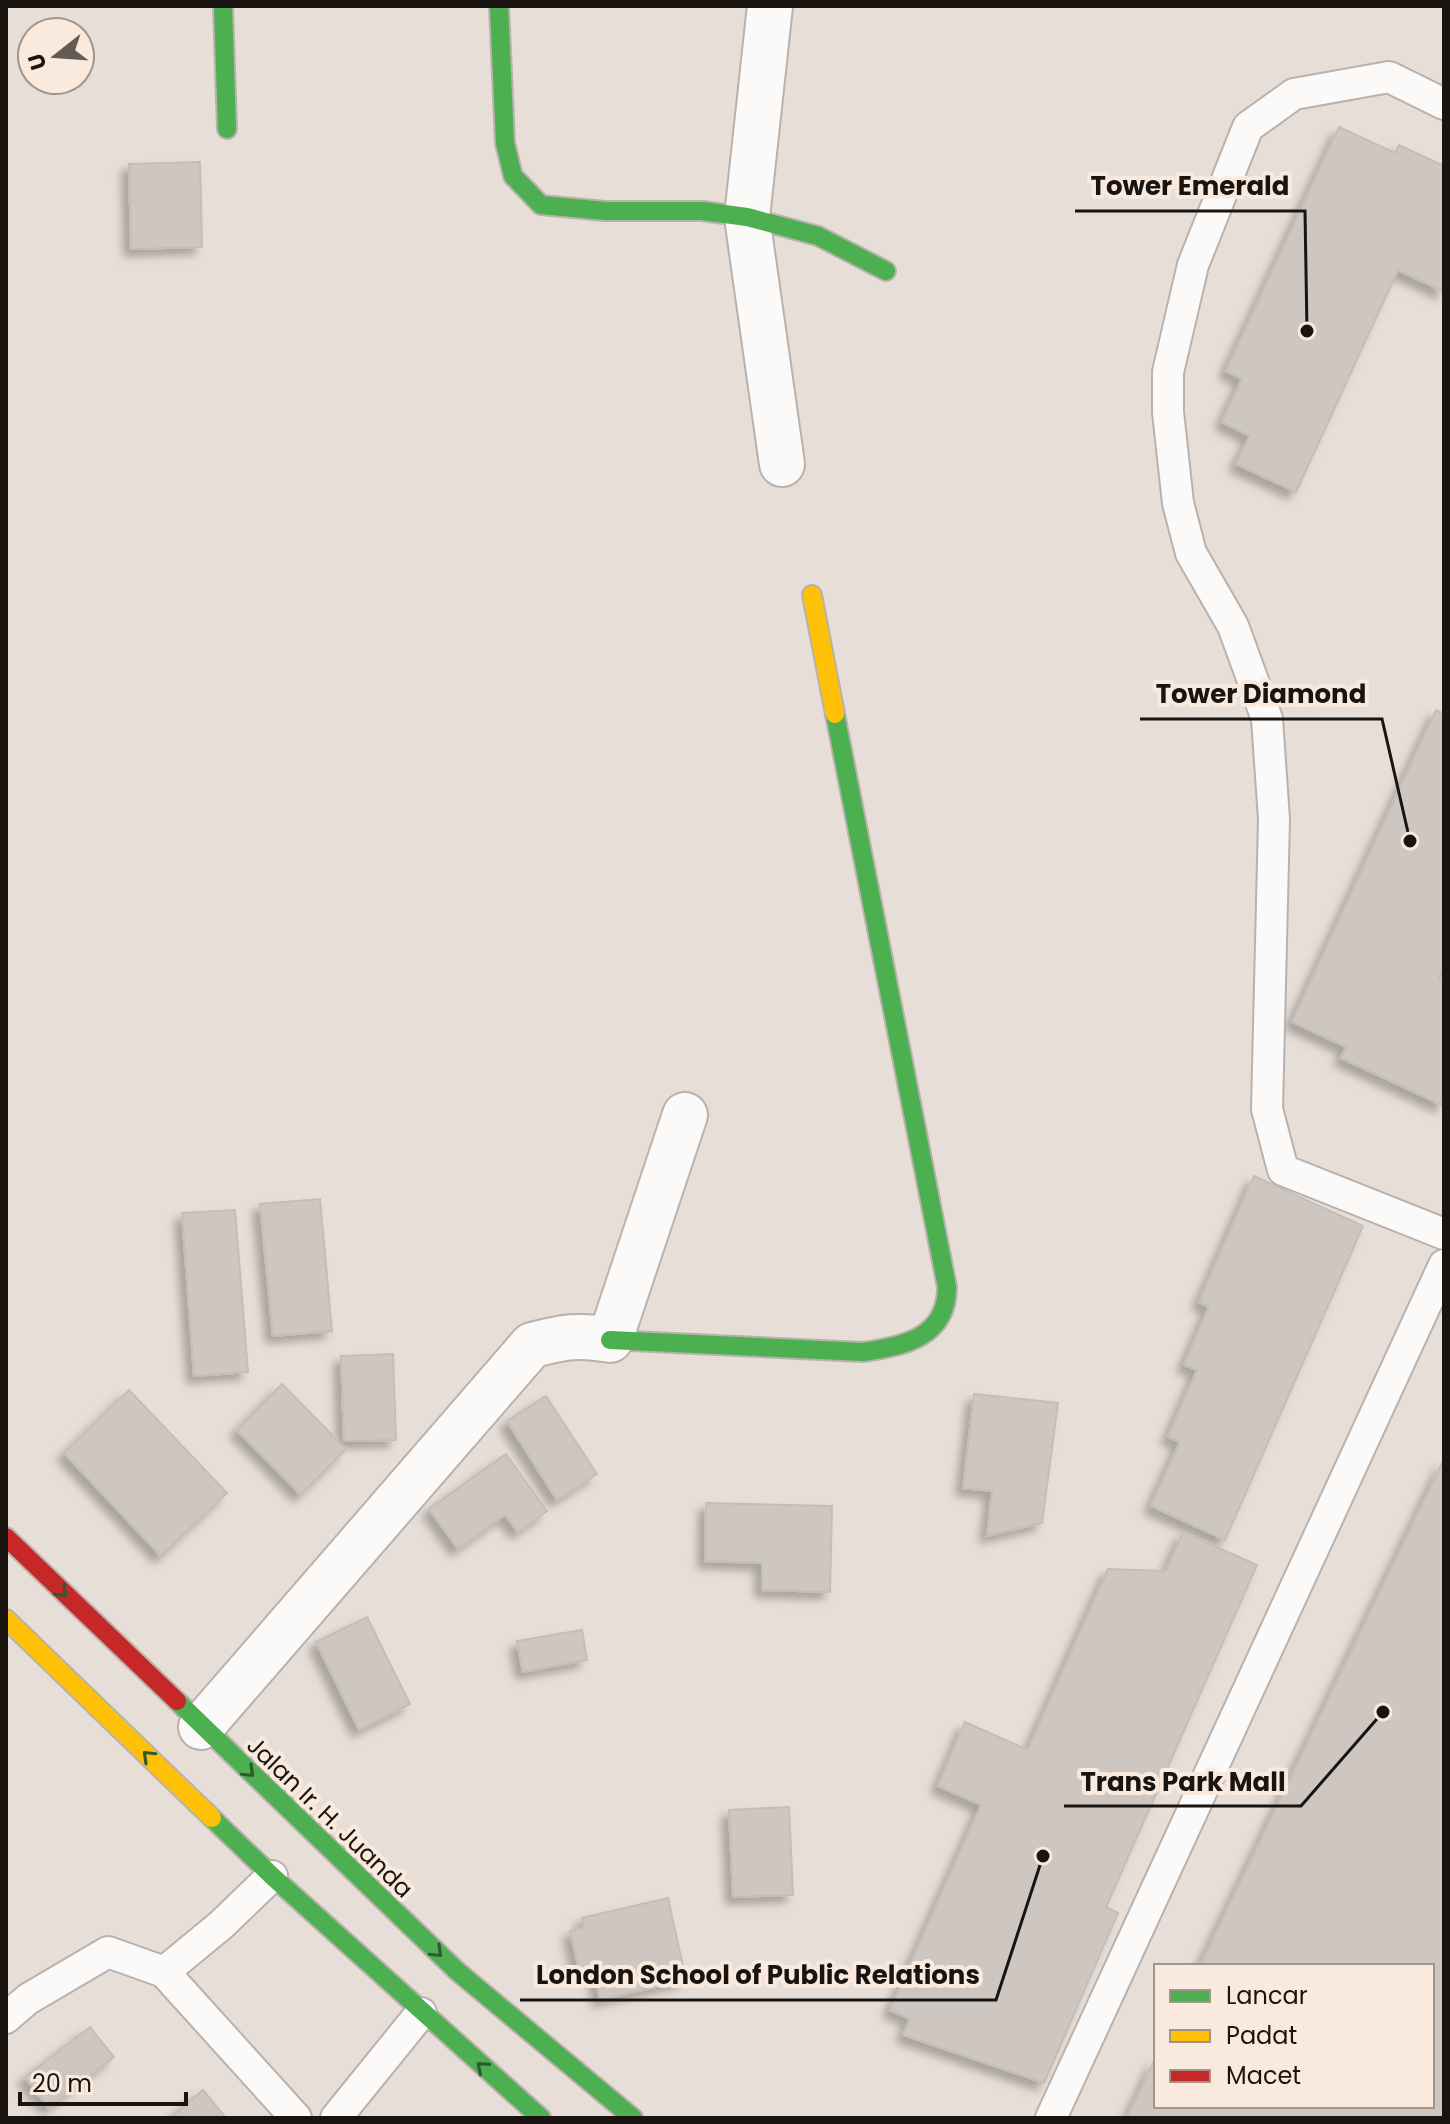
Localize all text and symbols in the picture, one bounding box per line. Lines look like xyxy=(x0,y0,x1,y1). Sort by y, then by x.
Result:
north arrow xyxy=(16,16,96,96)
text: U xyxy=(20,50,54,74)
callout: Tower Emerald xyxy=(1075,161,1305,211)
text: Tower Emerald xyxy=(1091,168,1289,204)
callout: Tower Diamond xyxy=(1140,669,1382,719)
text: Tower Diamond xyxy=(1156,676,1366,712)
one-way arrow xyxy=(53,1583,67,1597)
street label: Jalan Ir. H. Juanda xyxy=(240,1729,420,1905)
one-way arrow xyxy=(143,1751,157,1766)
callout: Trans Park Mall xyxy=(1064,1756,1301,1806)
one-way arrow xyxy=(240,1763,254,1778)
text: Trans Park Mall xyxy=(1080,1764,1286,1800)
one-way arrow xyxy=(428,1943,442,1957)
callout: London School of Public Relations xyxy=(520,1950,996,2000)
text: London School of Public Relations xyxy=(536,1957,980,1993)
legend xyxy=(1154,1964,1434,2108)
text: Lancar xyxy=(1226,1979,1308,2012)
text: Padat xyxy=(1226,2019,1297,2052)
scale bar xyxy=(20,2056,186,2106)
text: Macet xyxy=(1226,2059,1301,2092)
one-way arrow xyxy=(477,2062,492,2076)
text: 20 m xyxy=(32,2067,92,2100)

